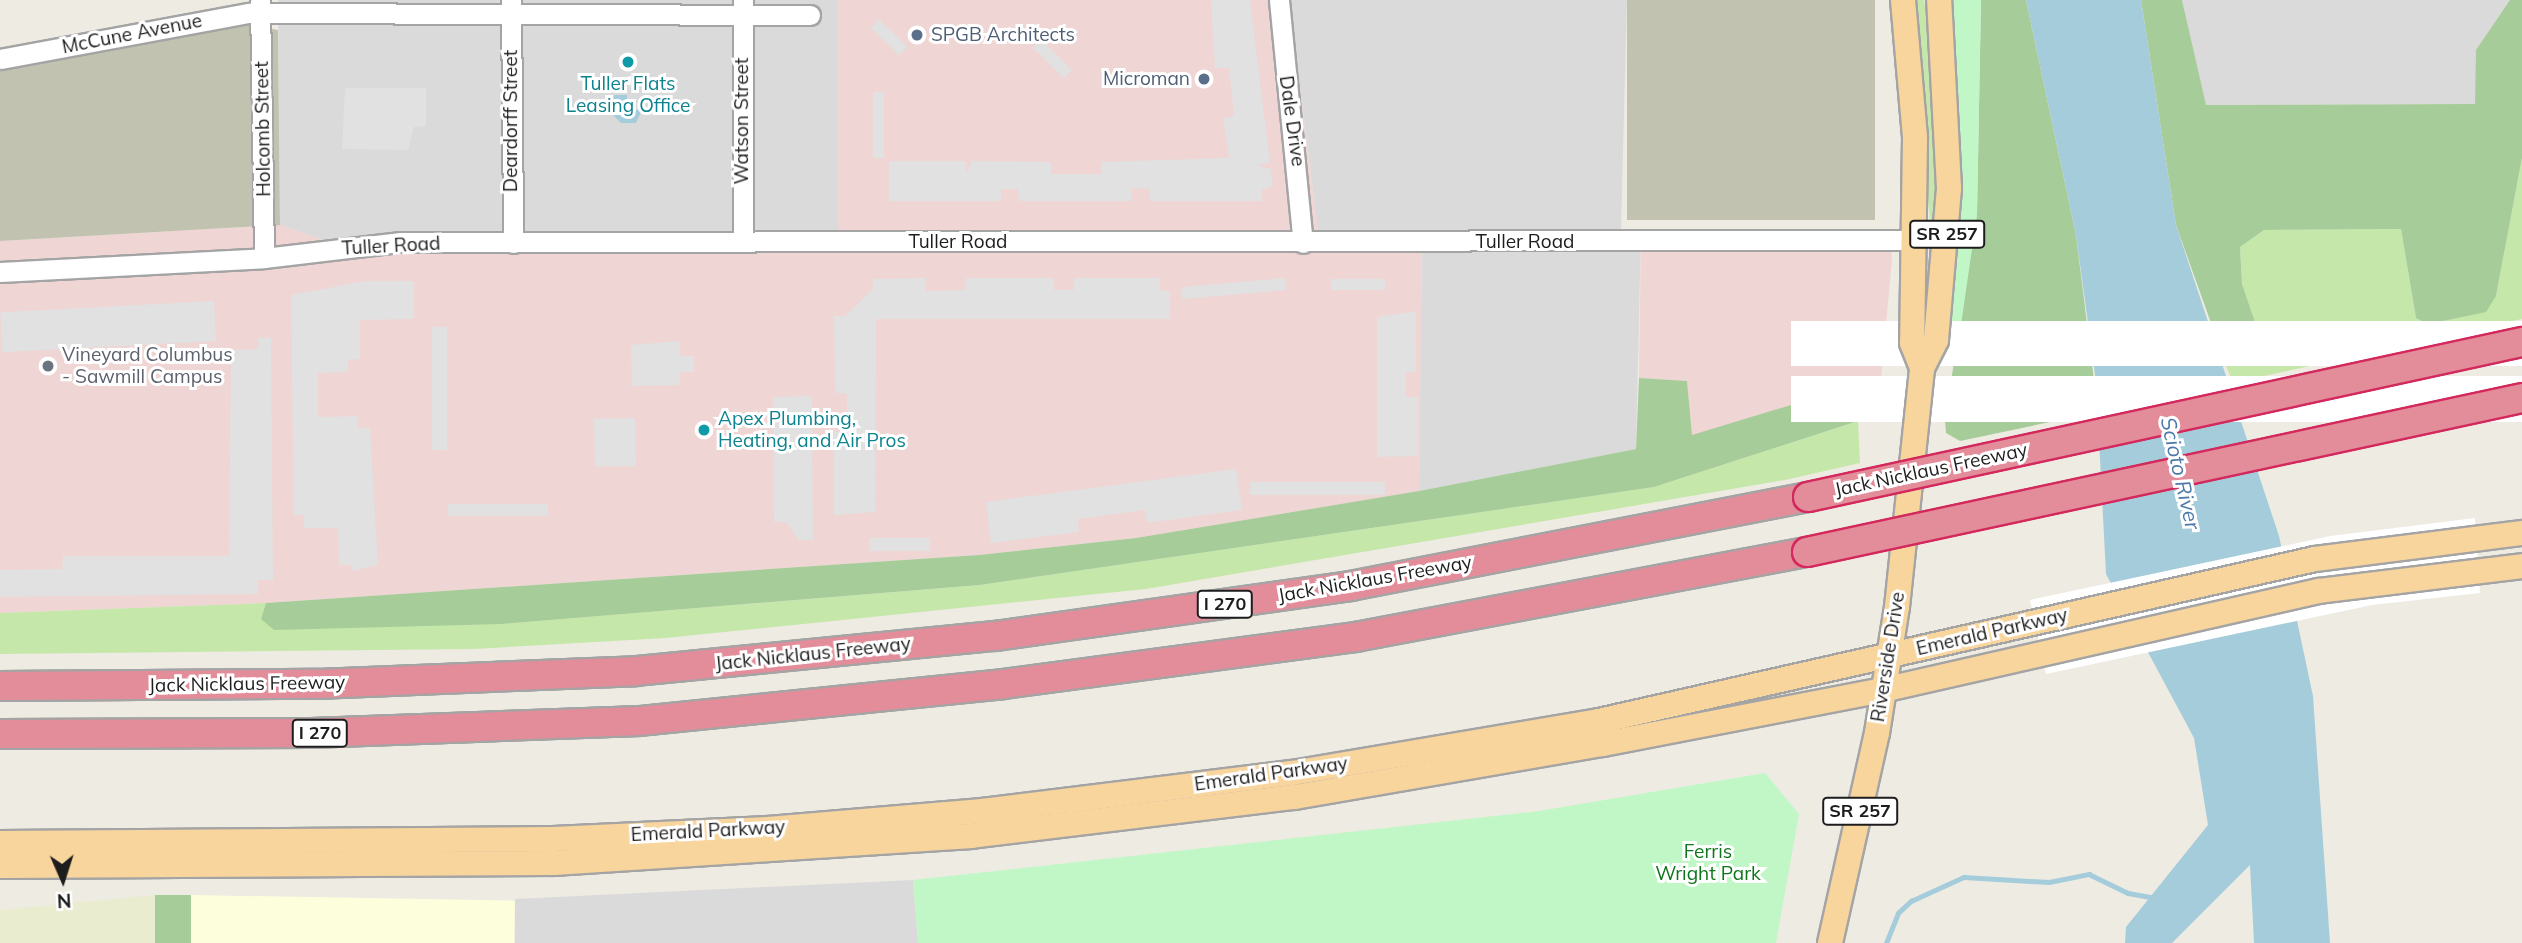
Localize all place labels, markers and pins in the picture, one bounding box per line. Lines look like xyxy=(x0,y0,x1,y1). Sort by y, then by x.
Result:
place label: SPGB Architects xyxy=(931,24,1075,46)
marker: SPGB Architects xyxy=(909,27,925,43)
marker: Tuller Flats Leasing Office xyxy=(620,54,636,70)
place label: Microman xyxy=(1103,68,1190,90)
marker: Microman xyxy=(1196,71,1212,87)
place label: Tuller Flats Leasing Office xyxy=(566,73,690,117)
place label: Vineyard Columbus - Sawmill Campus xyxy=(62,344,233,388)
marker: Vineyard Columbus - Sawmill Campus xyxy=(40,358,56,374)
place label: Apex Plumbing, Heating, and Air Pros xyxy=(718,408,906,452)
marker: Apex Plumbing, Heating, and Air Pros xyxy=(696,422,712,438)

